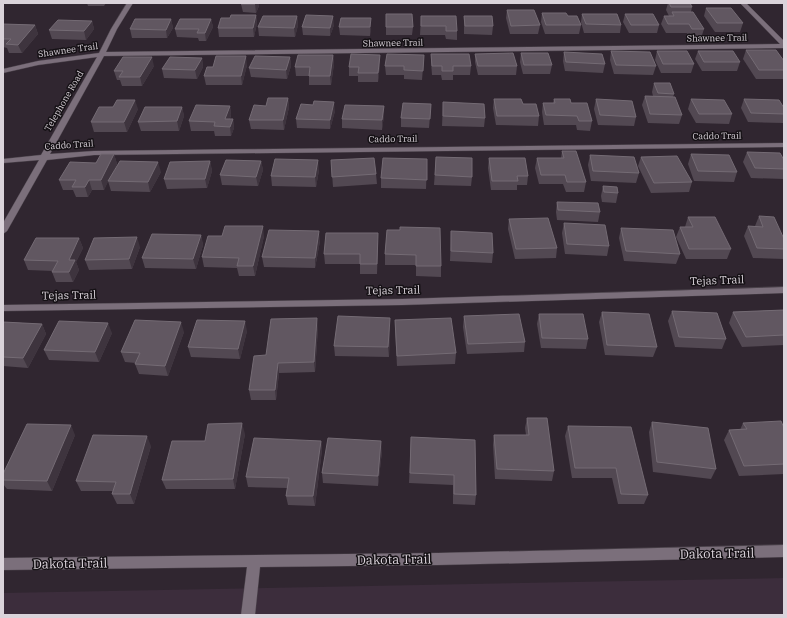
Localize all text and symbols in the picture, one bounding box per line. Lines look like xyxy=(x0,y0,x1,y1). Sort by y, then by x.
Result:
street label: Shawnee Trail xyxy=(687,31,748,44)
street label: Shawnee Trail xyxy=(363,36,424,49)
street label: Shawnee Trail xyxy=(37,40,99,59)
street label: Telephone Road xyxy=(42,68,86,133)
street label: Caddo Trail xyxy=(692,130,742,141)
street label: Caddo Trail xyxy=(368,133,418,144)
street label: Caddo Trail xyxy=(44,137,94,152)
street label: Tejas Trail xyxy=(690,272,744,288)
street label: Tejas Trail xyxy=(366,283,420,297)
street label: Tejas Trail xyxy=(42,288,96,302)
street label: Dakota Trail xyxy=(679,544,755,563)
street label: Dakota Trail xyxy=(356,550,432,569)
street label: Dakota Trail xyxy=(32,554,108,573)

